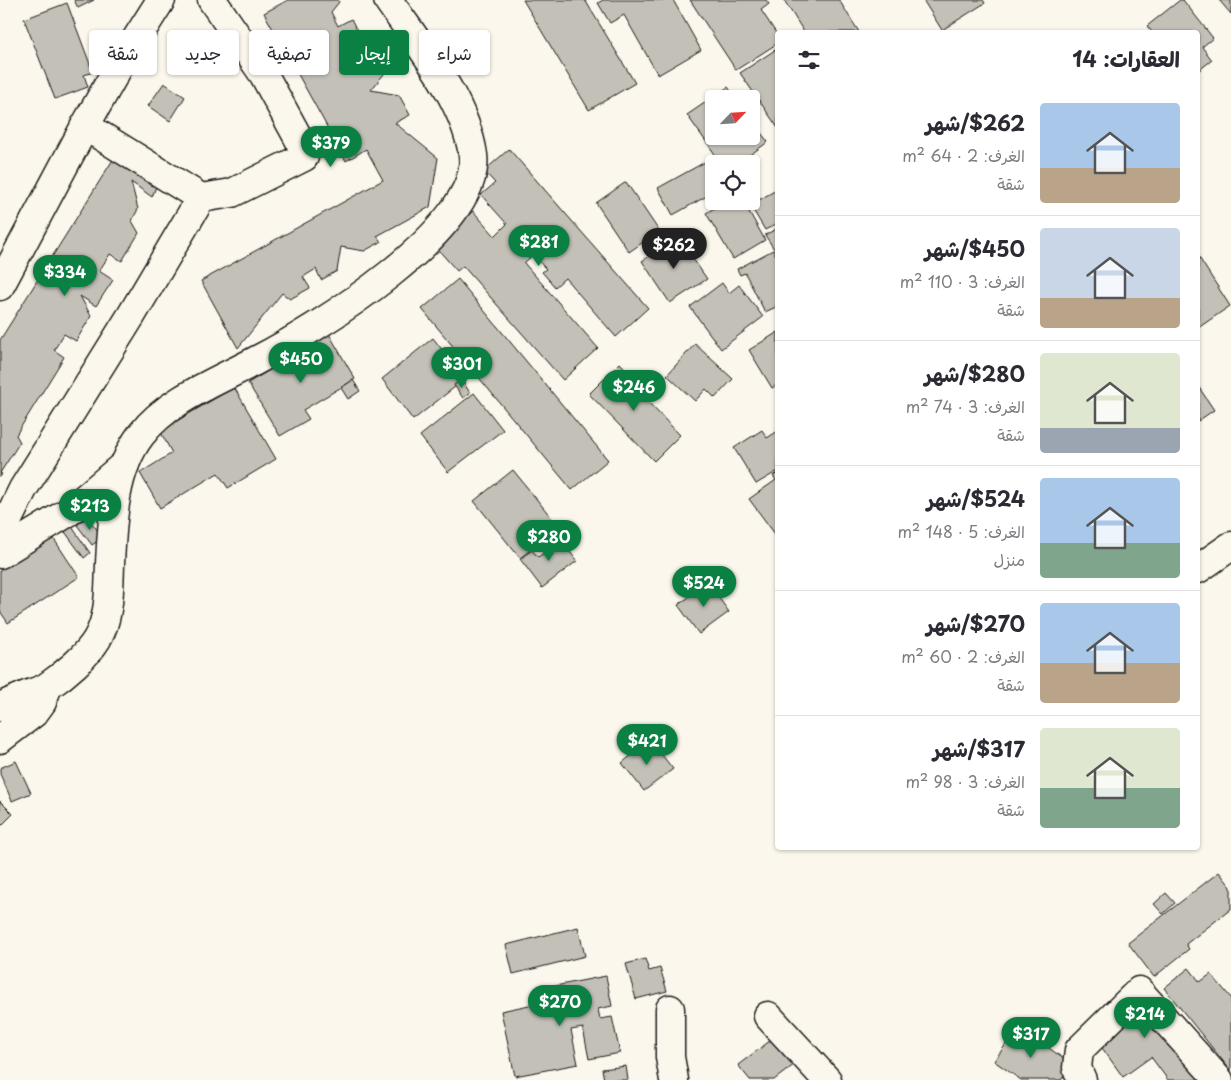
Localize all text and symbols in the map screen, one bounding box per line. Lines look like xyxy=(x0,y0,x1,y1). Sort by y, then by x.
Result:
chip: شقة xyxy=(89,30,157,75)
chip: جديد xyxy=(167,30,239,75)
chip: تصفية xyxy=(249,30,329,75)
chip: إيجار xyxy=(339,30,409,75)
chip: شراء xyxy=(419,30,490,75)
text: العقارات: 14 xyxy=(1072,42,1180,74)
icon: filters xyxy=(795,46,823,74)
north arrow xyxy=(705,90,760,145)
map controls xyxy=(705,90,760,210)
text: $262/شهر xyxy=(926,106,1025,138)
icon: home xyxy=(1080,123,1140,183)
pin: $379 xyxy=(301,126,361,168)
text: $379 xyxy=(312,130,350,154)
text: الغرف: 2 · 64 m² xyxy=(902,143,1025,167)
button: locate xyxy=(705,155,760,210)
text: شقة xyxy=(997,171,1025,195)
pin: $281 xyxy=(509,224,569,267)
pin: $262 xyxy=(644,228,704,270)
text: $281 xyxy=(520,229,558,253)
text: $262 xyxy=(653,232,695,256)
text: $450/شهر xyxy=(925,232,1025,264)
icon: home xyxy=(1080,248,1140,308)
pin: $334 xyxy=(35,254,95,297)
text: $334 xyxy=(44,259,86,283)
text: الغرف: 3 · 110 m² xyxy=(900,269,1025,293)
text: شقة xyxy=(997,297,1025,321)
pin: $450 xyxy=(271,342,331,384)
text: $450 xyxy=(279,346,323,370)
pin: $301 xyxy=(432,346,492,389)
text: $301 xyxy=(442,351,482,375)
text: $280/شهر xyxy=(924,357,1025,389)
pin: $246 xyxy=(604,370,664,412)
icon: home xyxy=(1080,373,1140,433)
text: $246 xyxy=(613,374,655,398)
text: الغرف: 3 · 74 m² xyxy=(906,394,1025,418)
text: شقة xyxy=(997,422,1025,446)
text: $524/شهر xyxy=(927,482,1025,514)
pin: $213 xyxy=(60,488,120,531)
text: $213 xyxy=(70,493,110,517)
icon: home xyxy=(1080,498,1140,558)
text: الغرف: 5 · 148 m² xyxy=(897,519,1025,543)
pin: $280 xyxy=(519,520,579,562)
text: $280 xyxy=(527,524,571,548)
text: منزل xyxy=(993,547,1025,571)
pin: $524 xyxy=(674,566,734,608)
text: $524 xyxy=(683,570,725,594)
text: $270/شهر xyxy=(926,607,1025,639)
icon: home xyxy=(1080,623,1140,683)
text: الغرف: 2 · 60 m² xyxy=(901,644,1025,668)
text: شقة xyxy=(997,672,1025,696)
pin: $421 xyxy=(617,724,677,766)
text: $421 xyxy=(628,728,666,752)
text: $317/شهر xyxy=(933,732,1025,764)
icon: home xyxy=(1080,748,1140,808)
text: الغرف: 3 · 98 m² xyxy=(905,769,1025,793)
text: شقة xyxy=(997,797,1025,821)
pin: $270 xyxy=(530,984,590,1027)
text: $270 xyxy=(539,989,581,1013)
pin: $214 xyxy=(1115,996,1175,1039)
text: $214 xyxy=(1125,1001,1165,1025)
pin: $317 xyxy=(1001,1016,1061,1059)
text: $317 xyxy=(1013,1021,1049,1045)

